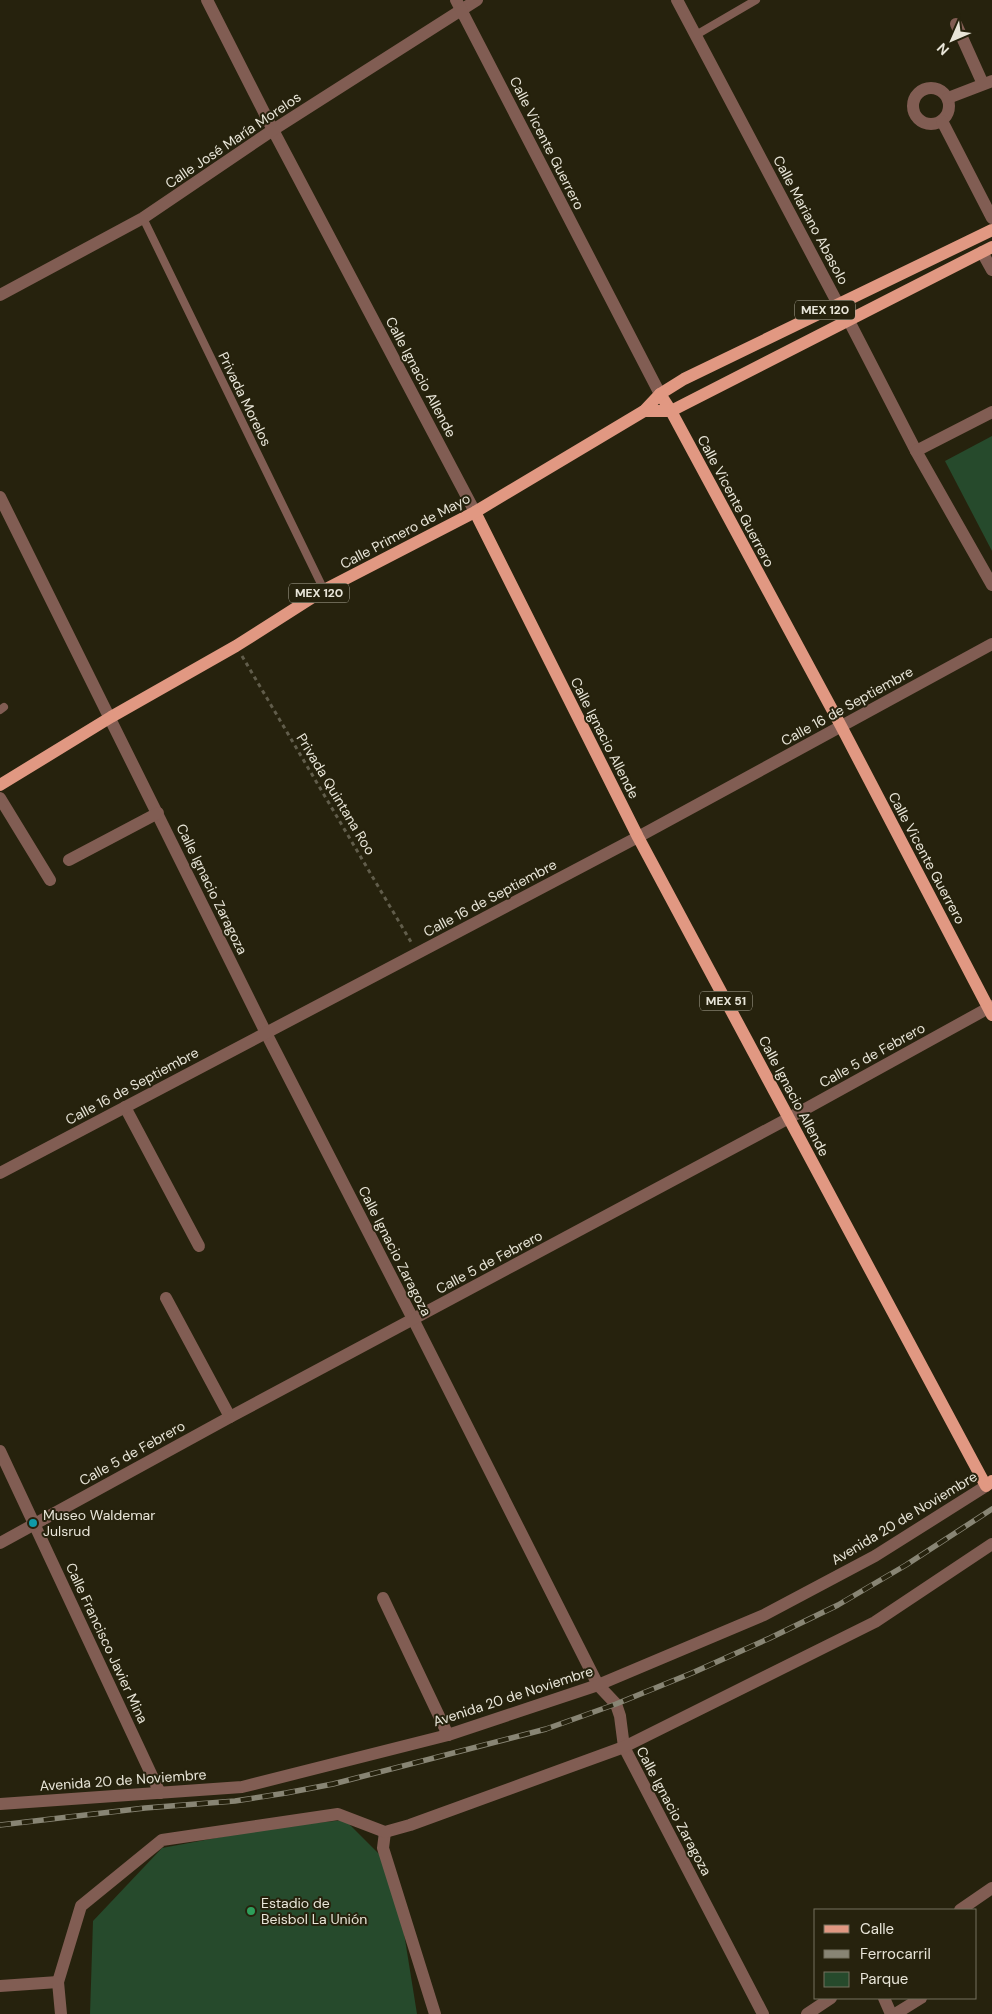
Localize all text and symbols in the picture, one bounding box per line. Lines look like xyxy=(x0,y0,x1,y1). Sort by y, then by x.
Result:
north arrow xyxy=(927,15,977,65)
text: N xyxy=(933,39,953,59)
street label: Calle Vicente Guerrero xyxy=(506,73,588,213)
street label: Calle José María Morelos xyxy=(162,88,304,192)
street label: Calle Mariano Abasolo xyxy=(769,152,853,288)
road number: MEX 120 xyxy=(795,300,855,320)
street label: Calle Ignacio Allende xyxy=(382,314,460,440)
street label: Privada Morelos xyxy=(214,349,276,449)
street label: Calle Vicente Guerrero xyxy=(694,432,778,570)
street label: Calle Primero de Mayo xyxy=(337,489,473,573)
road number: MEX 120 xyxy=(289,584,349,602)
street label: Calle 16 de Septiembre xyxy=(778,662,916,750)
street label: Calle Ignacio Allende xyxy=(567,674,643,802)
street label: Privada Quintana Roo xyxy=(293,730,379,858)
street label: Calle Vicente Guerrero xyxy=(885,789,969,927)
street label: Calle Ignacio Zaragoza xyxy=(172,821,252,957)
street label: Calle 16 de Septiembre xyxy=(420,855,560,941)
road number: MEX 51 xyxy=(700,991,752,1010)
street label: Calle 5 de Febrero xyxy=(816,1018,928,1092)
street label: Calle Ignacio Allende xyxy=(755,1033,833,1159)
street label: Calle 16 de Septiembre xyxy=(62,1043,202,1129)
street label: Calle Ignacio Zaragoza xyxy=(354,1183,436,1319)
street label: Calle 5 de Febrero xyxy=(433,1226,545,1298)
street label: Calle 5 de Febrero xyxy=(76,1416,188,1490)
street label: Avenida 20 de Noviembre xyxy=(828,1467,980,1569)
place label: Museo Waldemar Julsrud xyxy=(43,1506,155,1540)
marker: Museo Waldemar Julsrud xyxy=(27,1517,39,1529)
street label: Calle Francisco Javier Mina xyxy=(62,1560,152,1726)
street label: Avenida 20 de Noviembre xyxy=(431,1662,595,1730)
street label: Calle Ignacio Zaragoza xyxy=(632,1743,716,1879)
street label: Avenida 20 de Noviembre xyxy=(39,1765,207,1795)
place label: Estadio de Beisbol La Unión xyxy=(261,1894,367,1928)
marker: Estadio de Beisbol La Unión xyxy=(245,1905,257,1917)
legend xyxy=(814,1909,977,1999)
text: Calle xyxy=(860,1919,894,1939)
text: Ferrocarril xyxy=(860,1944,931,1964)
text: Parque xyxy=(860,1969,908,1989)

